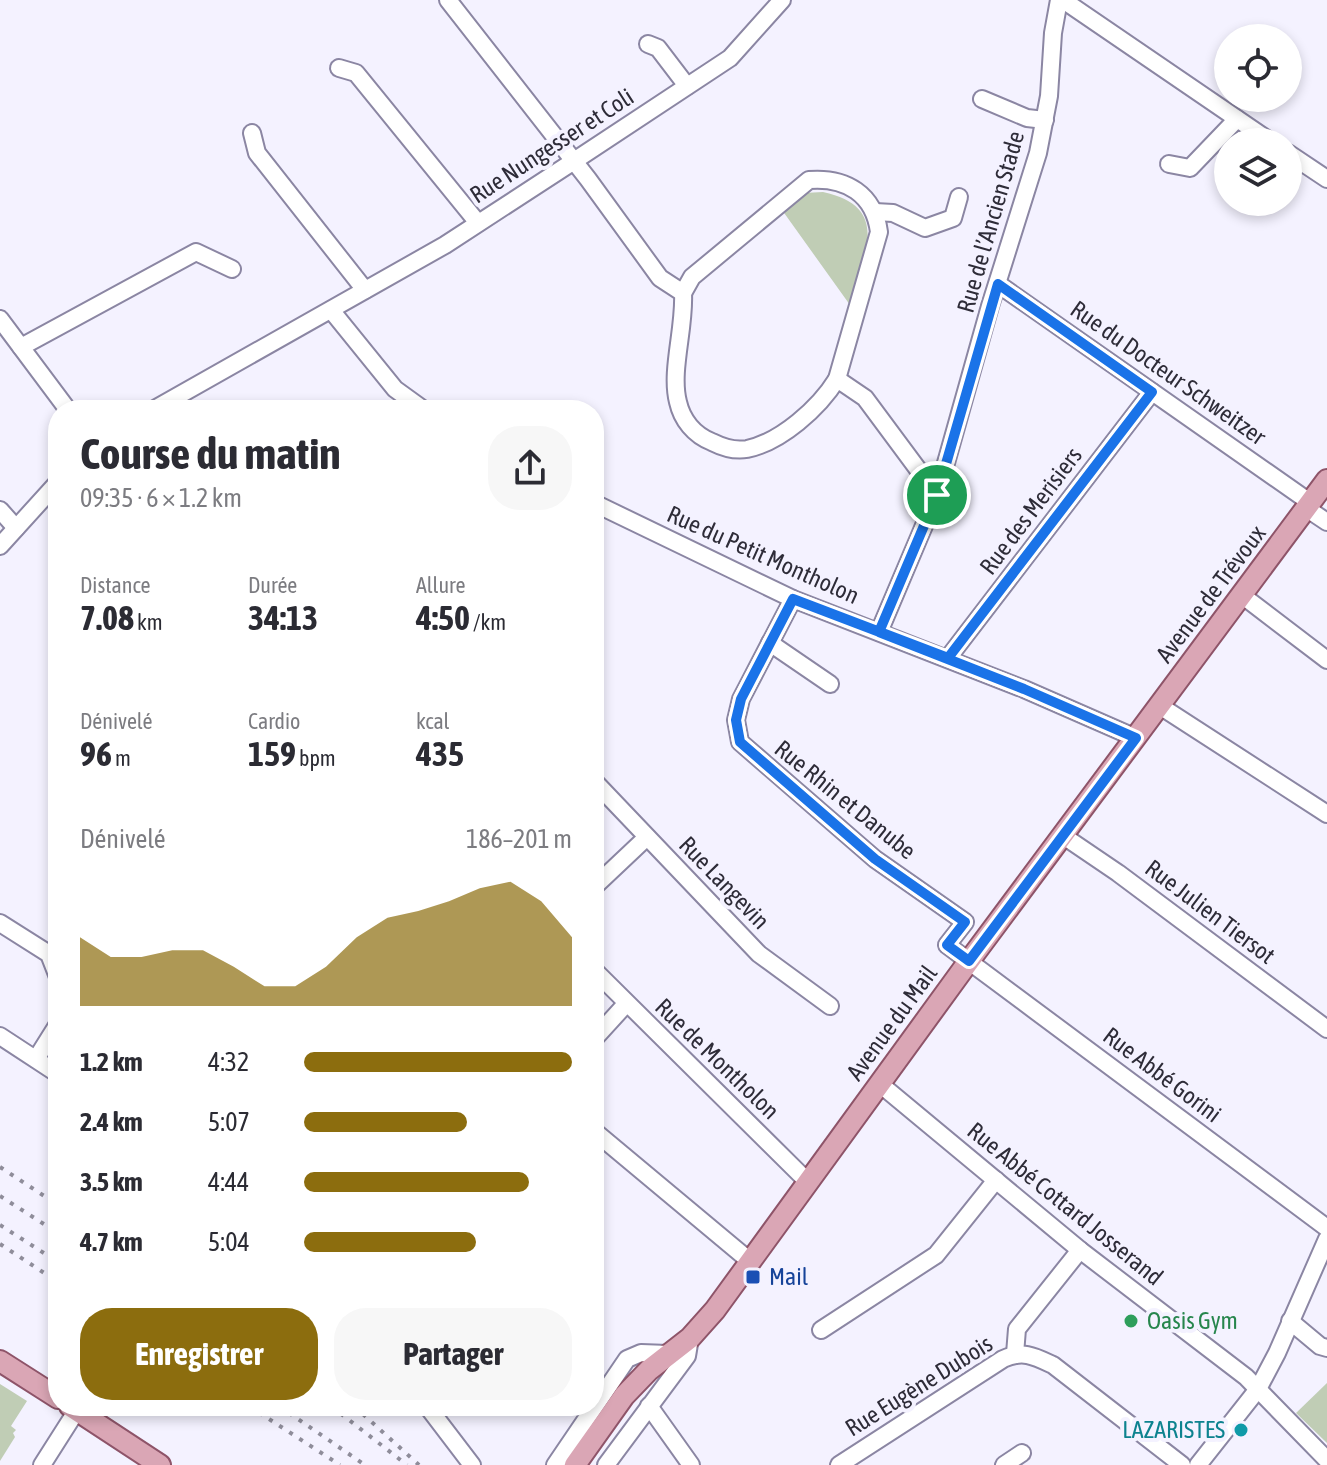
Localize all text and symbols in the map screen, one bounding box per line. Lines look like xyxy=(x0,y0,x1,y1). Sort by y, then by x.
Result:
map controls xyxy=(1214,24,1302,216)
button: locate xyxy=(1214,24,1302,112)
street label: Rue Nungesser et Coli xyxy=(465,83,638,208)
street label: Rue de l’Ancien Stade xyxy=(952,128,1029,316)
button: layers xyxy=(1214,128,1302,216)
street label: Rue du Docteur Schweitzer xyxy=(1066,295,1272,451)
button: share xyxy=(488,426,572,510)
text: Course du matin xyxy=(80,428,341,478)
street label: Rue des Merisiers xyxy=(974,442,1087,579)
pin xyxy=(903,461,971,529)
icon: arrive xyxy=(915,473,959,517)
text: 09:35 · 6 × 1.2 km xyxy=(80,483,242,513)
street label: Rue du Petit Montholon xyxy=(663,500,863,609)
street label: Avenue de Trévoux xyxy=(1150,520,1271,667)
text: Distance xyxy=(80,572,151,598)
text: Durée xyxy=(248,572,297,598)
text: Allure xyxy=(416,572,466,598)
text: 7.08 xyxy=(80,598,134,637)
text: 34:13 xyxy=(248,598,318,637)
text: 4:50 xyxy=(416,598,470,637)
text: km xyxy=(134,609,163,635)
text: /km xyxy=(470,609,506,635)
text: Dénivelé xyxy=(80,708,152,734)
text: Cardio xyxy=(248,708,300,734)
text: kcal xyxy=(416,708,449,734)
text: 96 xyxy=(80,734,112,773)
text: 159 xyxy=(248,734,296,773)
text: 435 xyxy=(416,734,464,773)
street label: Rue Rhin et Danube xyxy=(770,735,921,865)
text: m xyxy=(112,745,131,771)
text: bpm xyxy=(296,745,336,771)
text: Dénivelé xyxy=(80,824,166,854)
text: 186–201 m xyxy=(466,824,572,854)
street label: Rue Langevin xyxy=(674,831,775,934)
street label: Rue Julien Tiersot xyxy=(1140,854,1280,969)
street label: Avenue du Mail xyxy=(841,960,943,1085)
street label: Rue de Montholon xyxy=(650,993,785,1124)
street label: Rue Abbé Gorini xyxy=(1098,1022,1226,1128)
text: 1.2 km xyxy=(80,1047,143,1077)
text: 4:32 xyxy=(208,1047,249,1077)
text: 2.4 km xyxy=(80,1107,143,1137)
text: 5:07 xyxy=(208,1107,250,1137)
street label: Rue Abbé Cottard Josserand xyxy=(962,1117,1168,1291)
text: 3.5 km xyxy=(80,1167,143,1197)
text: 4:44 xyxy=(208,1167,249,1197)
text: 4.7 km xyxy=(80,1227,143,1257)
text: 5:04 xyxy=(208,1227,250,1257)
place label: Mail xyxy=(769,1263,809,1290)
marker: Mail xyxy=(744,1268,762,1286)
place label: Oasis Gym xyxy=(1147,1307,1238,1334)
button: Enregistrer xyxy=(80,1308,318,1400)
button: Partager xyxy=(334,1308,572,1400)
marker: Oasis Gym xyxy=(1122,1312,1140,1330)
street label: Rue Eugène Dubois xyxy=(840,1330,997,1441)
place label: LAZARISTES xyxy=(1122,1416,1225,1443)
marker: LAZARISTES xyxy=(1232,1421,1250,1439)

